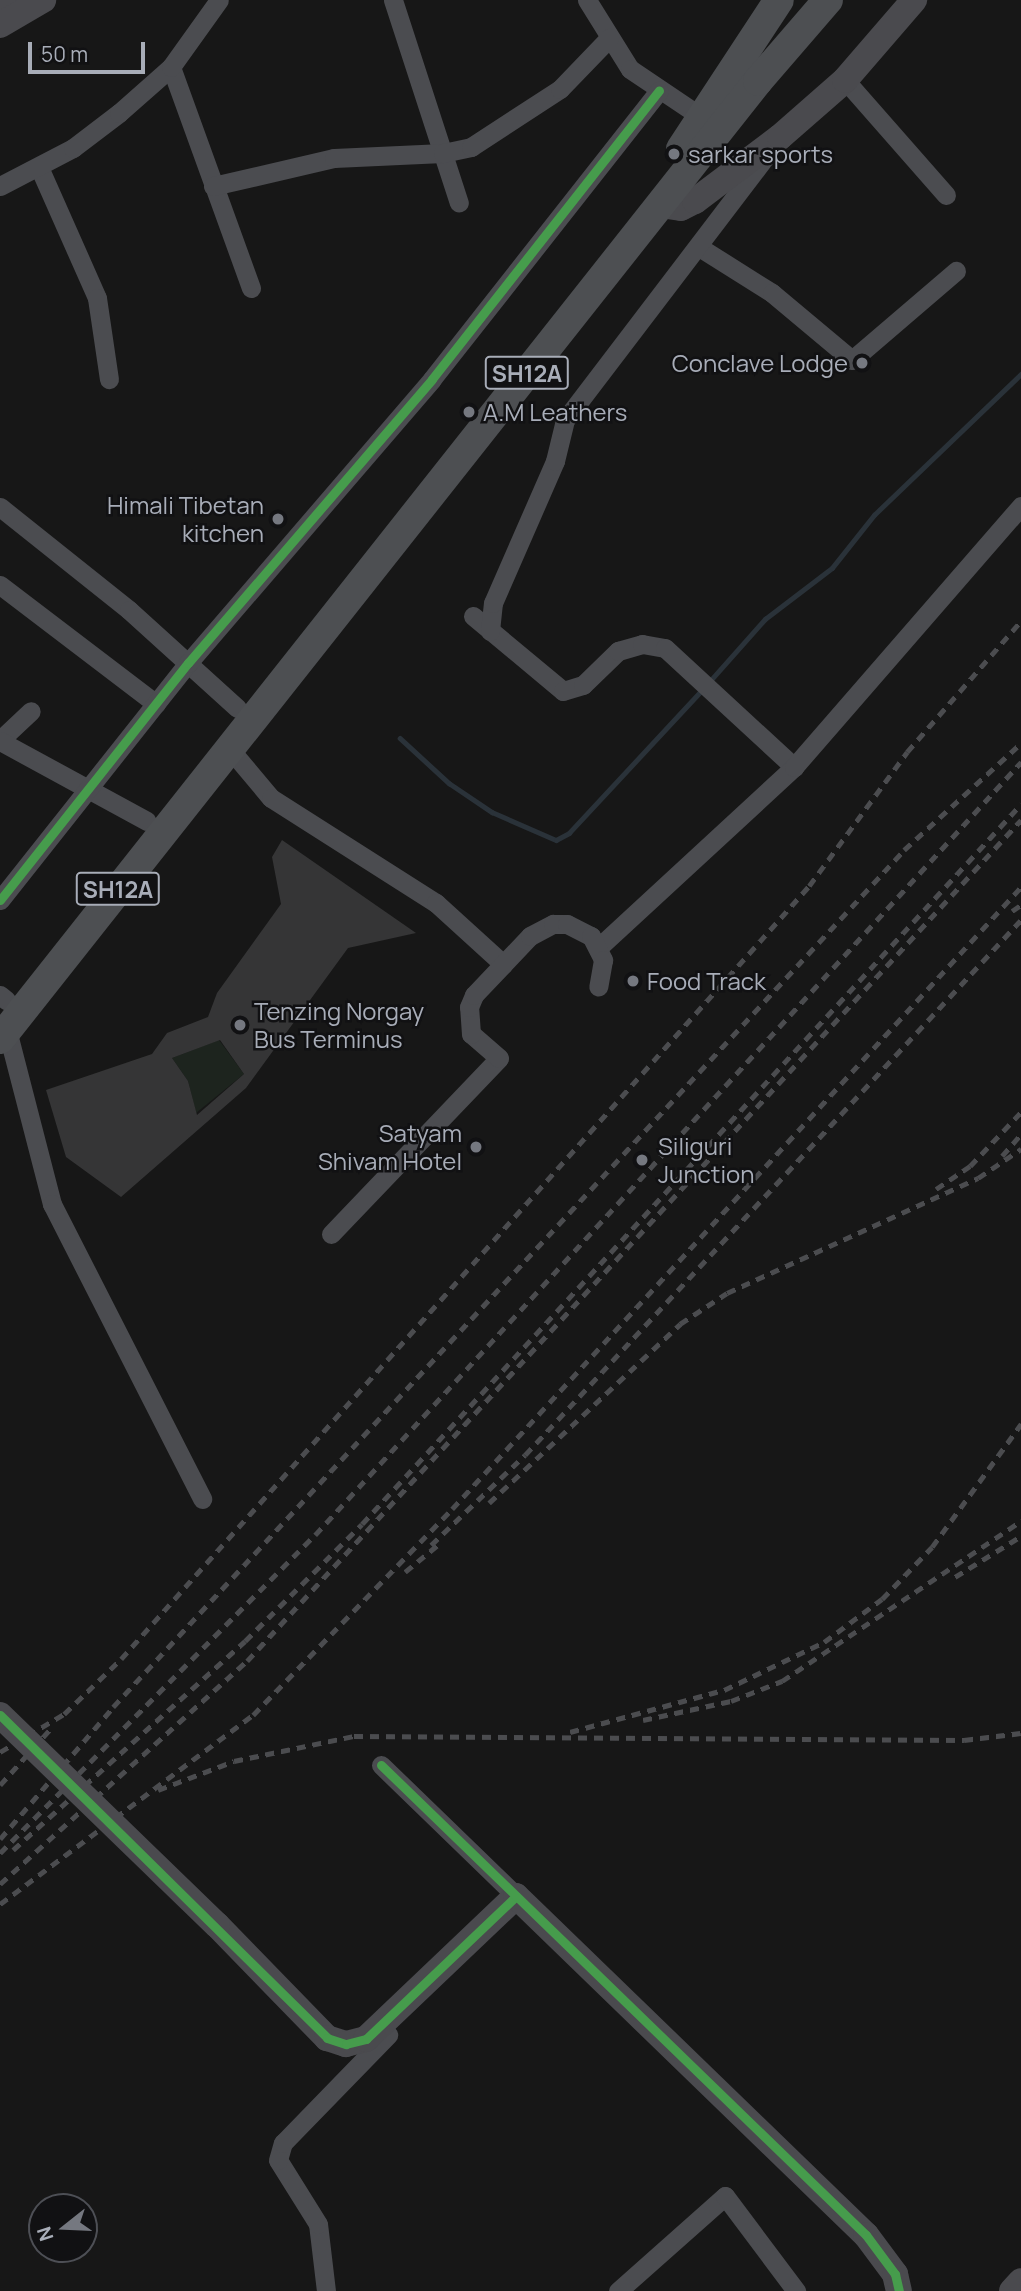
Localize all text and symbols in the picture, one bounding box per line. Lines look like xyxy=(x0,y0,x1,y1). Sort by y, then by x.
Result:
scale bar xyxy=(32,28,149,72)
text: 50 m xyxy=(41,40,88,68)
place label: sarkar sports xyxy=(688,140,833,168)
marker: sarkar sports xyxy=(666,146,682,162)
place label: Conclave Lodge xyxy=(672,349,848,377)
road number: SH12A xyxy=(483,354,571,392)
marker: Conclave Lodge xyxy=(854,355,870,371)
place label: A.M Leathers xyxy=(483,398,627,426)
marker: A.M Leathers xyxy=(461,404,477,420)
place label: Himali Tibetan kitchen xyxy=(107,491,264,547)
marker: Himali Tibetan kitchen xyxy=(270,511,286,527)
road number: SH12A xyxy=(74,870,162,908)
place label: Food Track xyxy=(647,967,766,995)
marker: Food Track xyxy=(625,973,641,989)
place label: Tenzing Norgay Bus Terminus xyxy=(254,997,424,1053)
marker: Tenzing Norgay Bus Terminus xyxy=(232,1017,248,1033)
place label: Satyam Shivam Hotel xyxy=(318,1119,462,1175)
place label: Siliguri Junction xyxy=(658,1132,755,1188)
marker: Satyam Shivam Hotel xyxy=(468,1139,484,1155)
marker: Siliguri Junction xyxy=(632,1150,652,1170)
north arrow xyxy=(28,2193,98,2263)
text: N xyxy=(30,2223,59,2244)

